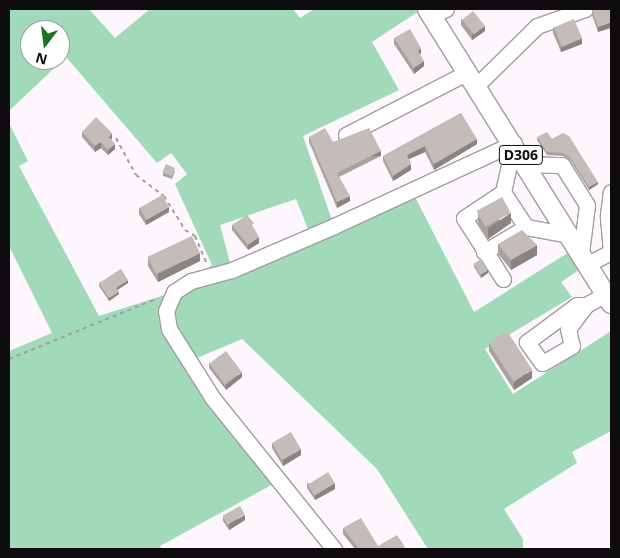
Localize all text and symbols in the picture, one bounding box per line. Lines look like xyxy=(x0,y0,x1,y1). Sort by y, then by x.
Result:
north arrow xyxy=(20,20,70,70)
text: N xyxy=(33,48,49,70)
road number: D306 xyxy=(498,144,544,166)

